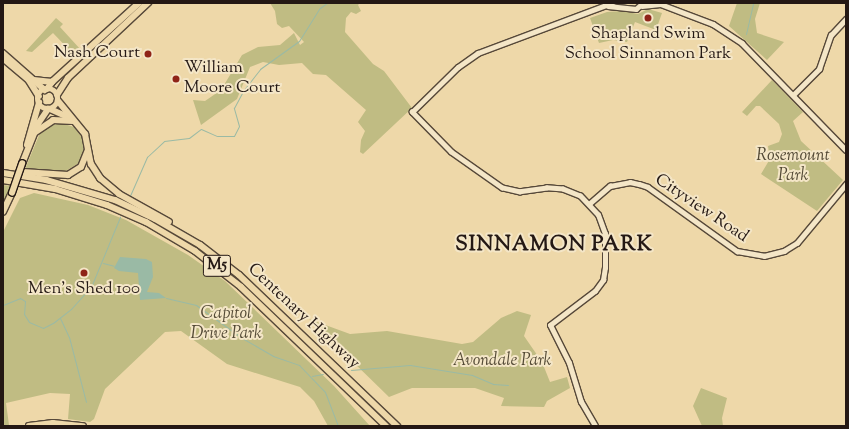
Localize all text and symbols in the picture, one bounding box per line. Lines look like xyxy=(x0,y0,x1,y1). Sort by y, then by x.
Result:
marker: Shapland Swim School Sinnamon Park xyxy=(643,13,653,23)
place label: Shapland Swim School Sinnamon Park xyxy=(565,25,731,65)
place label: Nash Court xyxy=(54,44,140,64)
marker: Nash Court xyxy=(143,49,153,59)
place label: William Moore Court xyxy=(184,59,280,99)
marker: William Moore Court xyxy=(171,74,181,84)
park label: Rosemount Park xyxy=(756,147,830,187)
street label: Cityview Road xyxy=(650,170,752,248)
district label: SINNAMON PARK xyxy=(455,232,653,258)
road number: M5 xyxy=(202,252,232,280)
street label: Centenary Highway xyxy=(243,260,363,374)
marker: Men's Shed 100 xyxy=(79,268,89,278)
place label: Men's Shed 100 xyxy=(28,280,140,300)
park label: Capitol Drive Park xyxy=(190,305,262,345)
park label: Avondale Park xyxy=(453,352,551,372)

